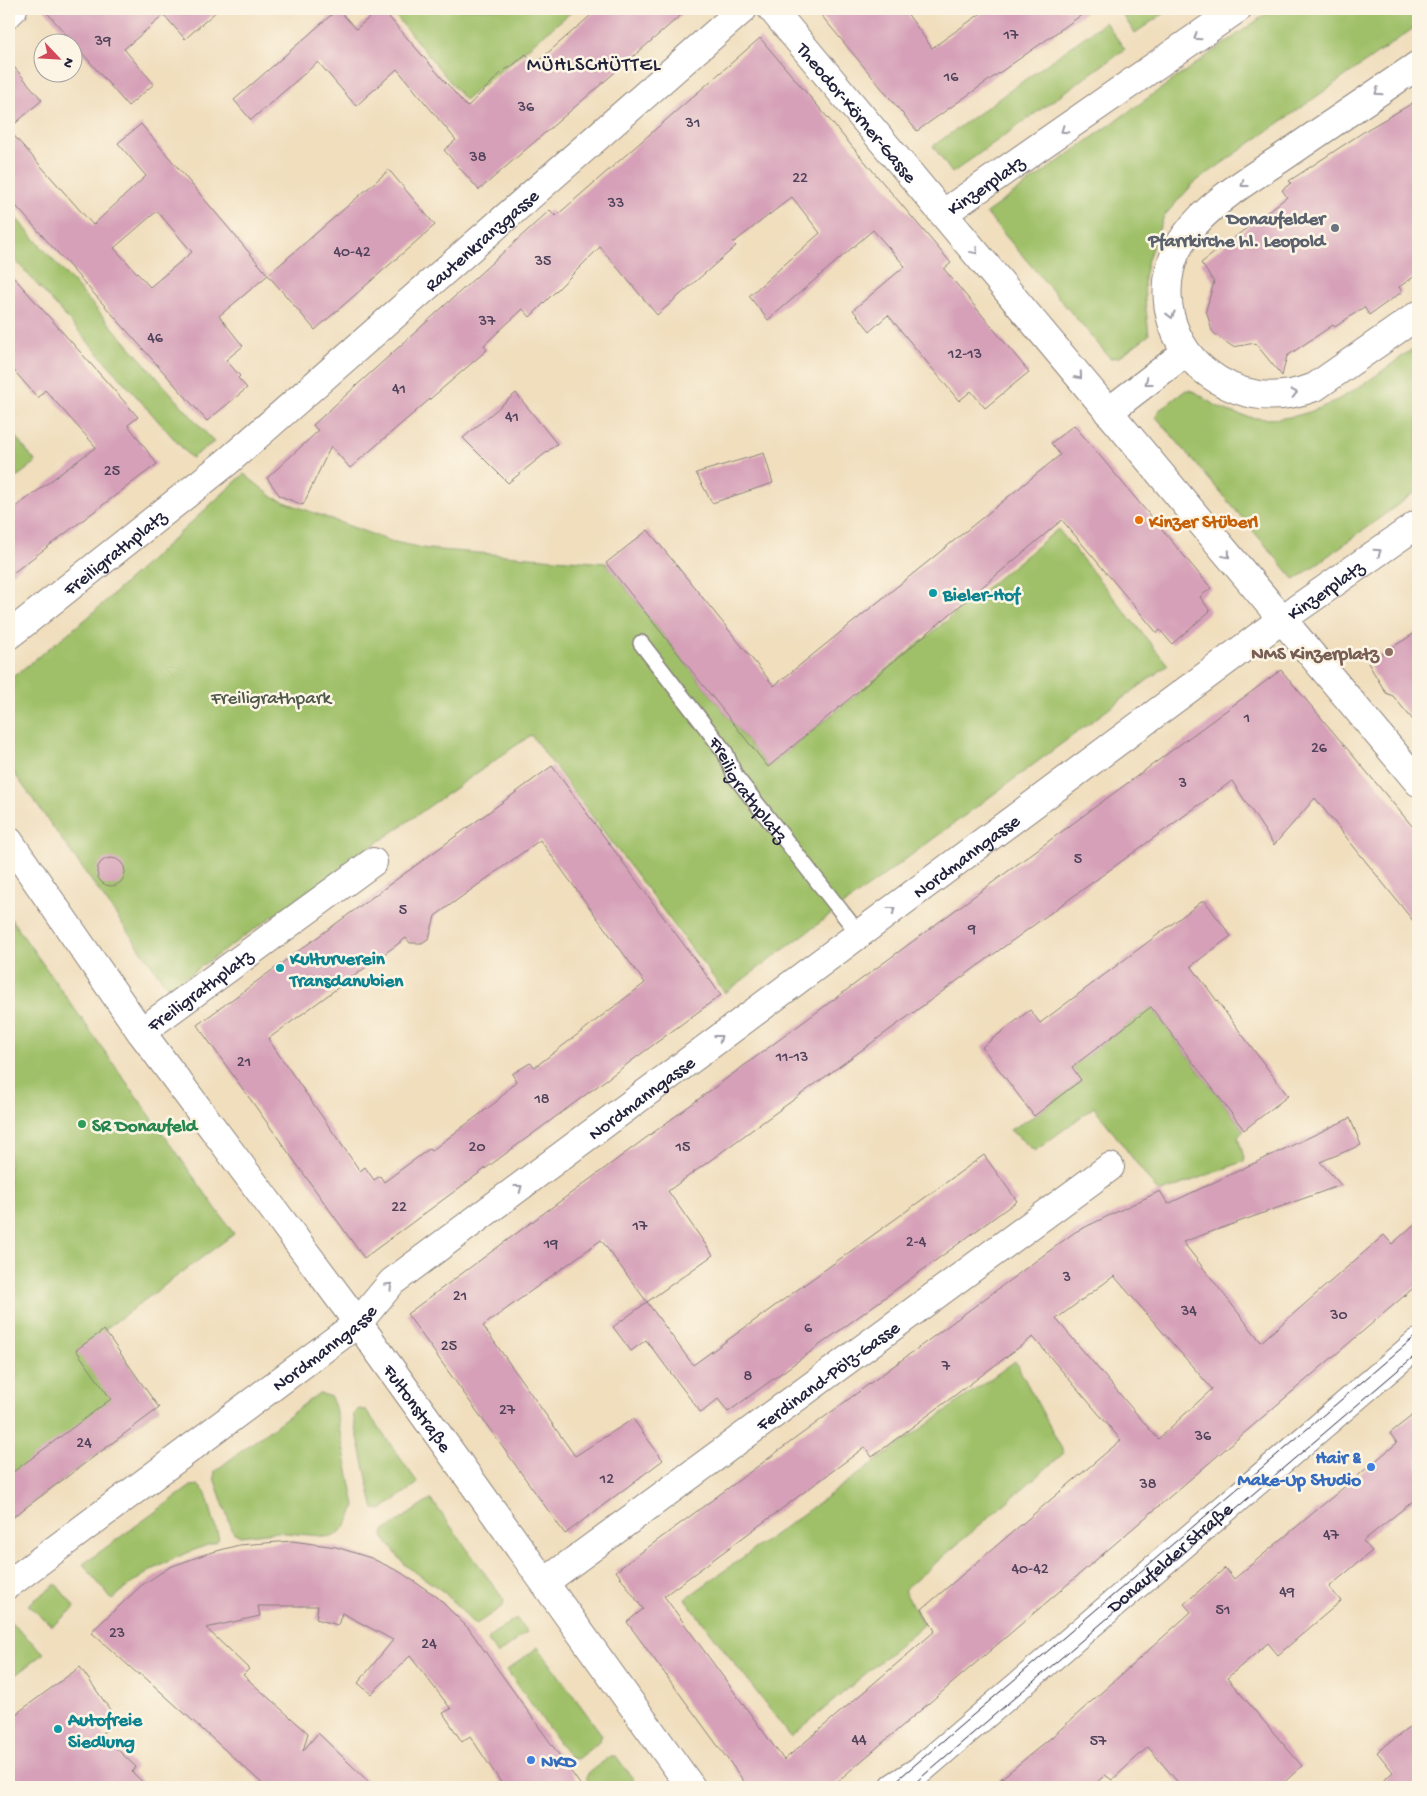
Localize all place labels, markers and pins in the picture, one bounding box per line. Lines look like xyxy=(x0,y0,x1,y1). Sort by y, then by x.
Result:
place label: Donaufelder Pfarrkirche hl. Leopold xyxy=(1147,209,1327,254)
marker: Donaufelder Pfarrkirche hl. Leopold xyxy=(1329,222,1341,234)
place label: Kinzer Stüberl xyxy=(1148,512,1258,535)
marker: Kinzer Stüberl xyxy=(1133,514,1145,526)
place label: Bieler-Hof xyxy=(942,585,1022,608)
marker: Bieler-Hof xyxy=(927,587,939,599)
place label: NMS Kinzerplatz xyxy=(1251,644,1381,667)
marker: NMS Kinzerplatz xyxy=(1383,646,1395,658)
place label: Kulturverein Transdanubien xyxy=(288,949,404,994)
marker: Kulturverein Transdanubien xyxy=(274,962,286,974)
place label: SR Donaufeld xyxy=(92,1116,199,1139)
marker: SR Donaufeld xyxy=(76,1118,88,1130)
place label: Hair & Make-Up Studio xyxy=(1238,1448,1361,1493)
marker: Hair & Make-Up Studio xyxy=(1365,1461,1377,1473)
place label: Autofreie Siedlung xyxy=(67,1710,143,1755)
marker: Autofreie Siedlung xyxy=(52,1723,64,1735)
place label: NKD xyxy=(541,1752,577,1775)
marker: NKD xyxy=(525,1754,537,1766)

